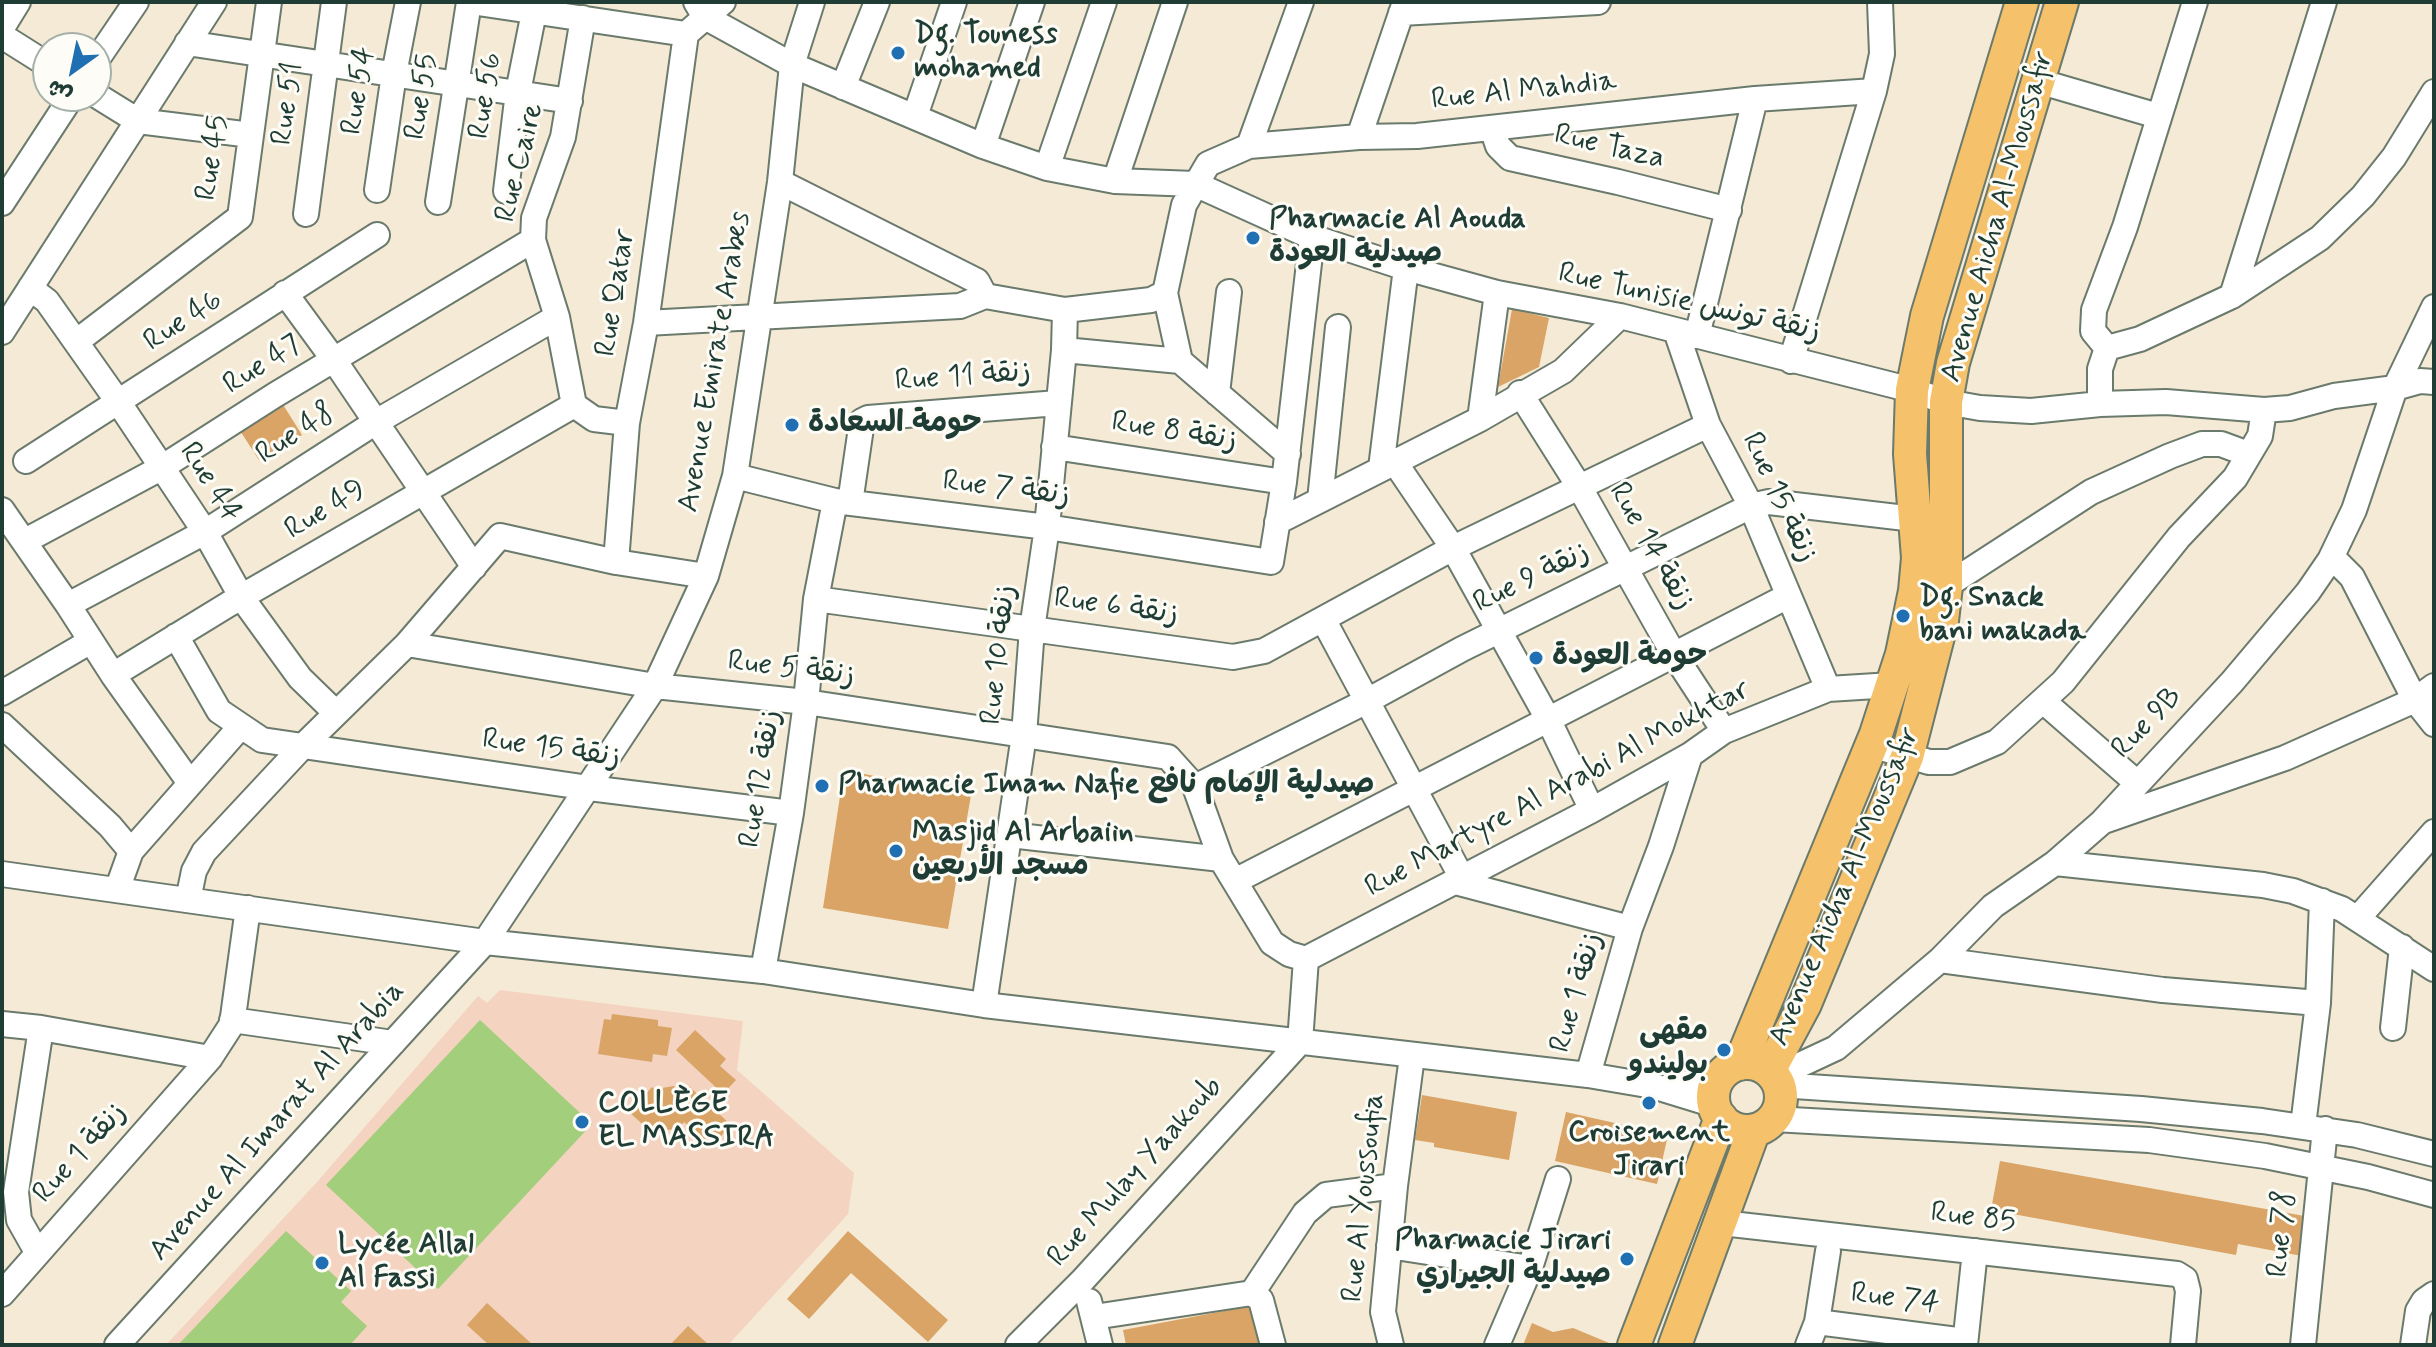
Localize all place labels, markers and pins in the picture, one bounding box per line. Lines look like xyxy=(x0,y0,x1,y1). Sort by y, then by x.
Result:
place label: Dg. Touness mohamed xyxy=(914,18,1057,88)
marker: Dg. Touness mohamed xyxy=(889,44,907,62)
place label: Pharmacie Al Aouda صيدلية العودة xyxy=(1269,203,1526,274)
marker: Pharmacie Al Aouda صيدلية العودة xyxy=(1244,229,1262,247)
place label: حومة السعادة xyxy=(808,407,982,443)
marker: حومة السعادة xyxy=(783,416,801,434)
place label: Dg. Snack bani makada xyxy=(1919,581,2086,652)
marker: Dg. Snack bani makada xyxy=(1894,607,1912,625)
place label: حومة العودة xyxy=(1552,640,1707,676)
marker: حومة العودة xyxy=(1527,649,1545,667)
place label: Pharmacie Imam Nafie صيدلية الإمام نافع xyxy=(838,768,1375,804)
marker: Pharmacie Imam Nafie صيدلية الإمام نافع xyxy=(813,777,831,795)
place label: Masjid Al Arbaiin مسجد الأربعين xyxy=(912,816,1134,886)
marker: Masjid Al Arbaiin مسجد الأربعين xyxy=(887,842,905,860)
place label: مقهى بوليندو xyxy=(1628,1015,1708,1086)
marker: مقهى بوليندو xyxy=(1715,1041,1733,1059)
place label: COLLÈGE EL MASSIRA xyxy=(598,1087,774,1158)
marker: Croisement Jirari xyxy=(1640,1094,1658,1112)
marker: COLLÈGE EL MASSIRA xyxy=(573,1113,591,1131)
place label: Croisement Jirari xyxy=(1568,1116,1730,1186)
place label: Pharmacie Jirari صيدلية الجيراري xyxy=(1395,1224,1611,1294)
place label: Lycée Allal Al Fassi xyxy=(338,1228,474,1298)
marker: Pharmacie Jirari صيدلية الجيراري xyxy=(1618,1250,1636,1268)
marker: Lycée Allal Al Fassi xyxy=(313,1254,331,1272)

